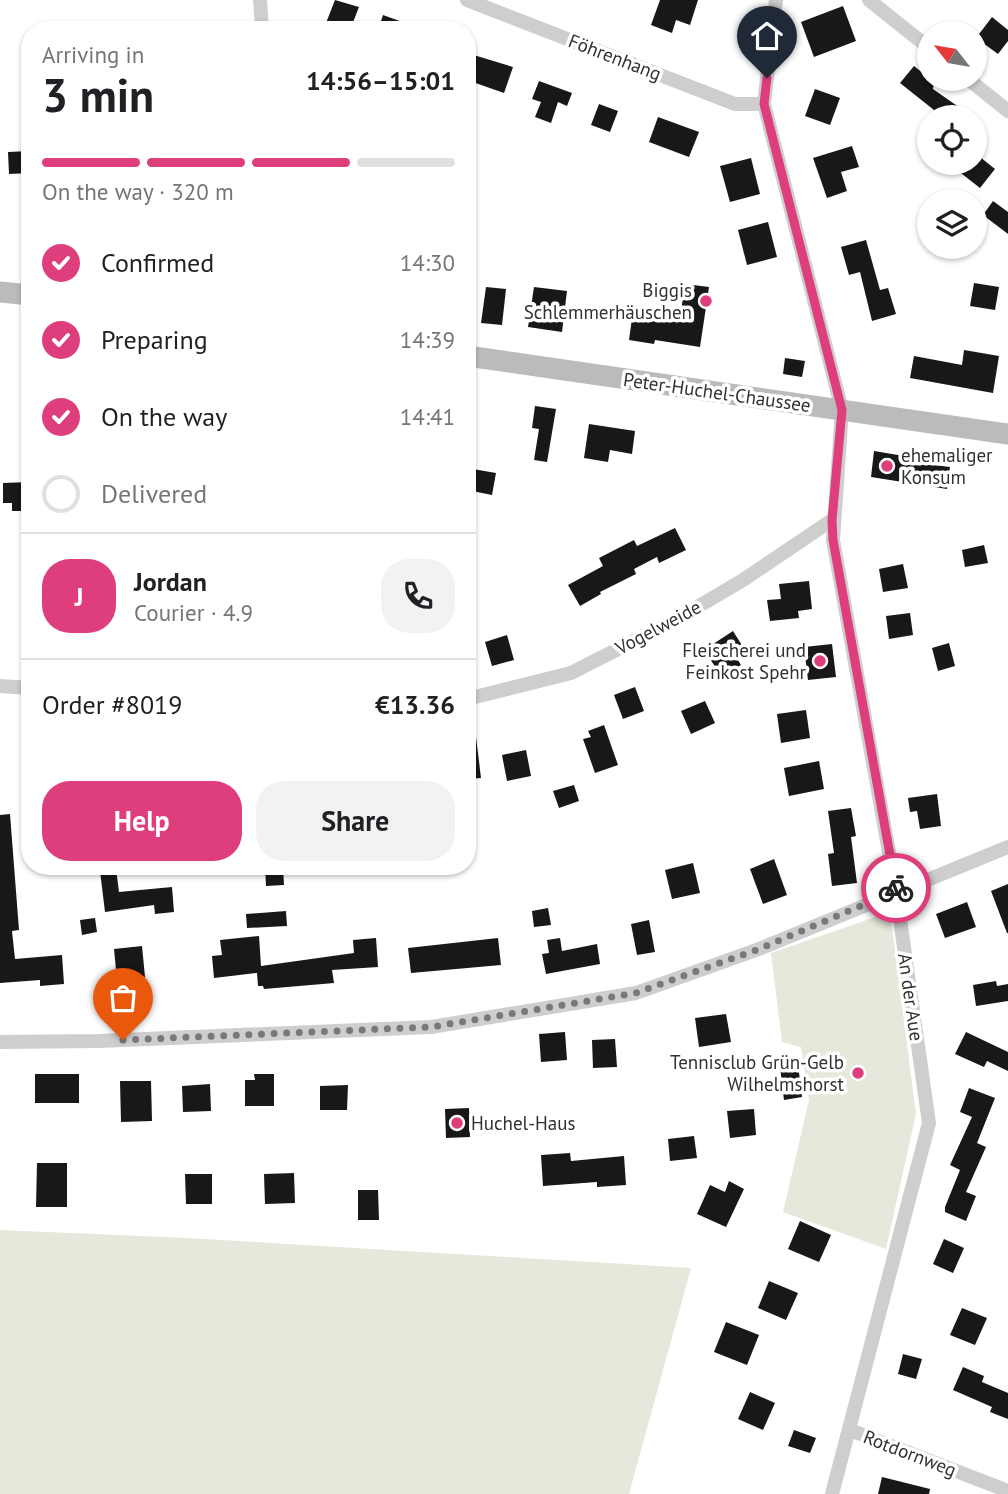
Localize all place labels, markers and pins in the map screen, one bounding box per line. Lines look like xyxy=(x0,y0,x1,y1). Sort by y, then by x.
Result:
pin xyxy=(737,6,797,78)
place label: Biggis Schlemmerhäuschen xyxy=(524,278,692,324)
marker: Biggis Schlemmerhäuschen xyxy=(698,293,714,309)
place label: ehemaliger Konsum xyxy=(901,443,993,489)
marker: ehemaliger Konsum xyxy=(879,458,895,474)
place label: Fleischerei und Feinkost Spehr xyxy=(682,638,807,684)
marker: Fleischerei und Feinkost Spehr xyxy=(812,653,828,669)
pin xyxy=(93,968,153,1040)
place label: Tennisclub Grün-Gelb Wilhelmshorst xyxy=(670,1050,845,1096)
marker: Tennisclub Grün-Gelb Wilhelmshorst xyxy=(850,1065,866,1081)
place label: Huchel-Haus xyxy=(471,1111,575,1135)
marker: Huchel-Haus xyxy=(449,1115,465,1131)

